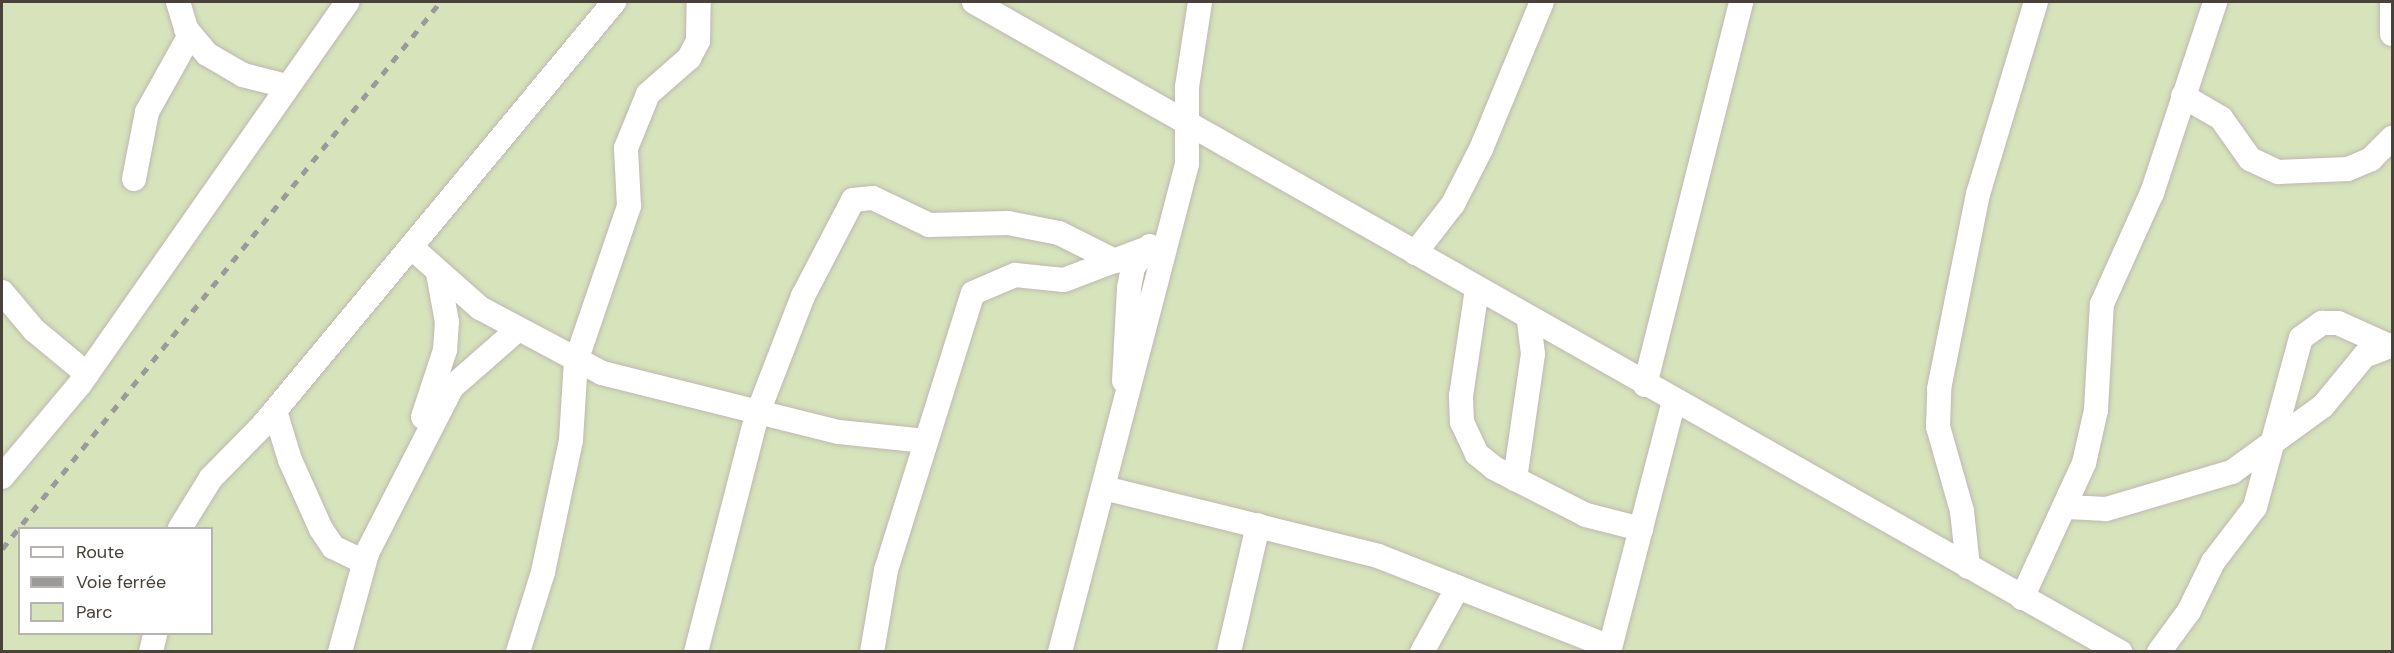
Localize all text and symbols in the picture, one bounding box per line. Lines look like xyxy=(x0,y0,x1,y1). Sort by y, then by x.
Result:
legend xyxy=(18,527,213,635)
text: Route xyxy=(76,540,124,564)
text: Voie ferrée xyxy=(76,570,166,594)
text: Parc xyxy=(76,600,112,624)

